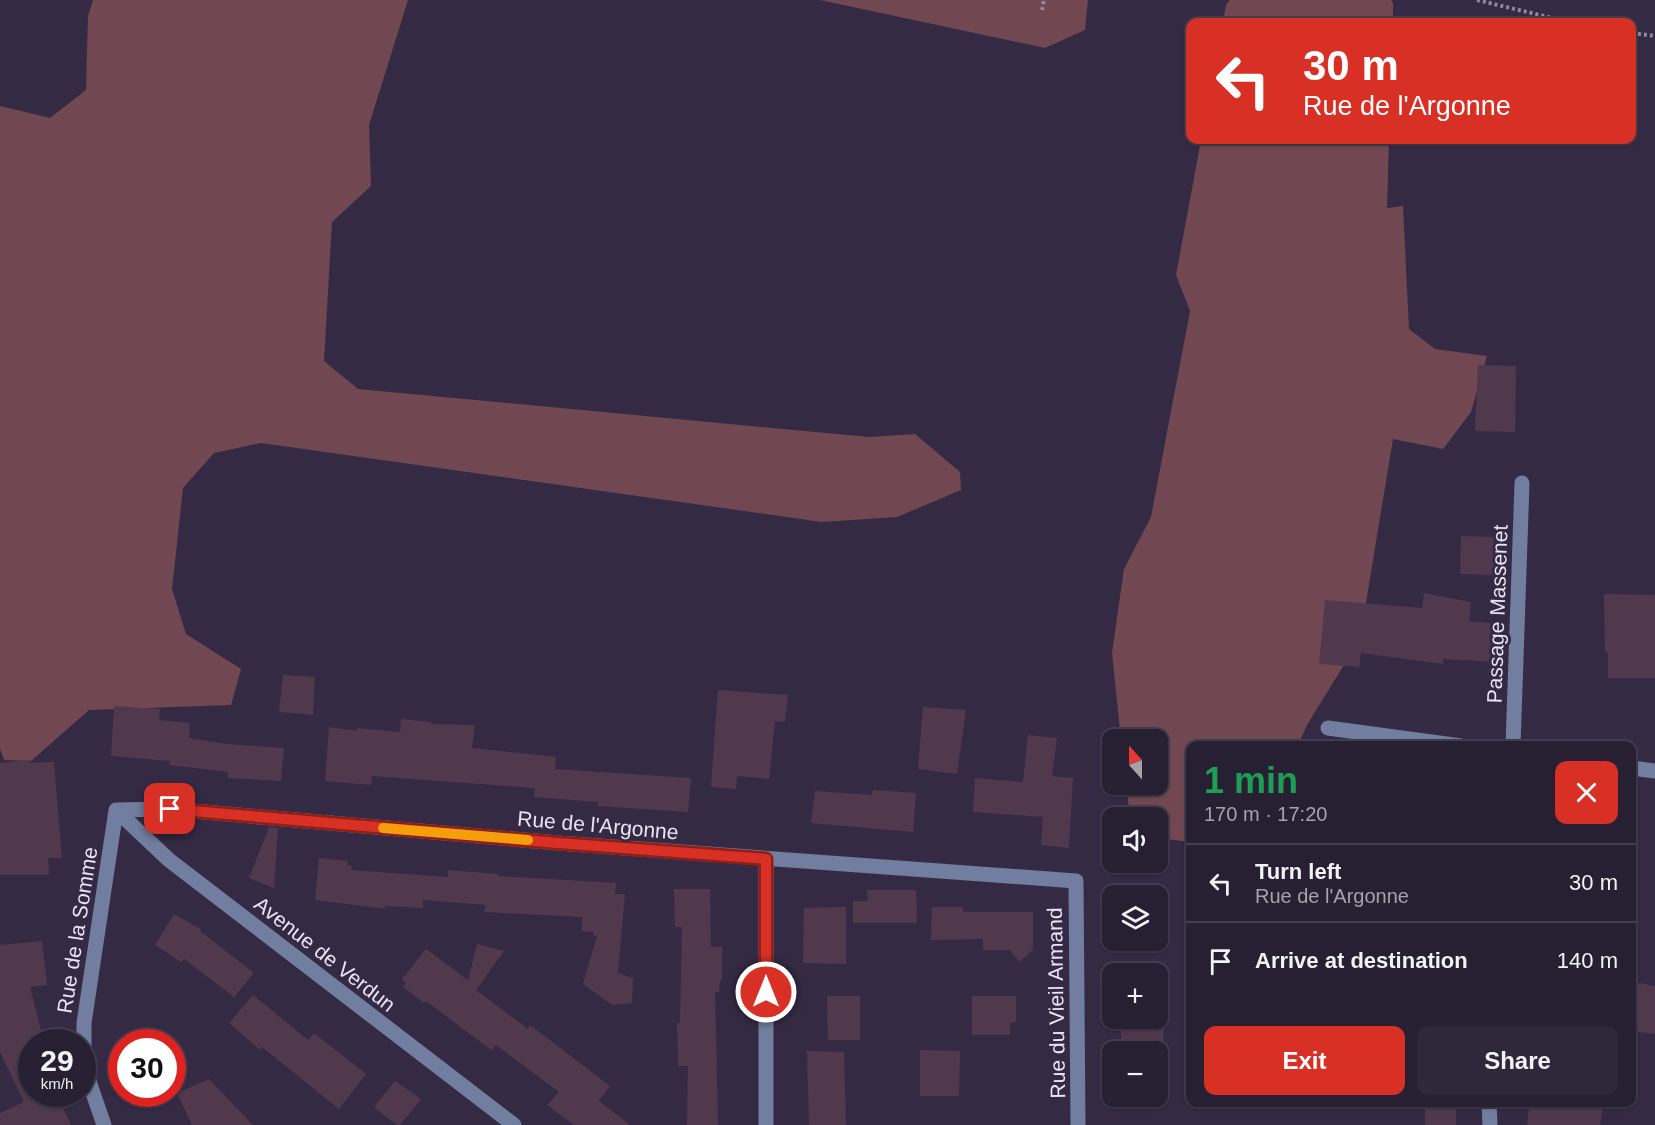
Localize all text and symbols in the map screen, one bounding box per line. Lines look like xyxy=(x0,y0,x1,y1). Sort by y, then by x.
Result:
icon: left xyxy=(1204,42,1282,120)
text: 30 m xyxy=(1303,42,1399,89)
text: Rue de l'Argonne xyxy=(1303,91,1511,121)
street label: Passage Massenet xyxy=(1482,524,1512,704)
north arrow xyxy=(1102,729,1168,795)
map controls xyxy=(1102,729,1168,1107)
text: 1 min xyxy=(1204,760,1298,801)
button: close xyxy=(1555,761,1618,824)
pin xyxy=(144,783,195,834)
icon: arrive xyxy=(153,792,186,825)
text: 170 m · 17:20 xyxy=(1204,803,1327,825)
street label: Rue de l'Argonne xyxy=(516,807,680,843)
button: sound xyxy=(1102,807,1168,873)
street label: Rue de la Somme xyxy=(52,845,102,1015)
text: Turn left xyxy=(1255,859,1341,884)
icon: left xyxy=(1204,867,1237,900)
text: 30 m xyxy=(1569,870,1618,895)
button: layers xyxy=(1102,885,1168,951)
text: Rue de l'Argonne xyxy=(1255,885,1409,907)
street label: Avenue de Verdun xyxy=(250,892,400,1016)
street label: Rue du Vieil Armand xyxy=(1043,907,1069,1099)
icon: arrive xyxy=(1204,945,1237,978)
text: Arrive at destination xyxy=(1255,948,1468,973)
text: 140 m xyxy=(1557,948,1618,973)
position arrow xyxy=(734,960,798,1024)
button: + xyxy=(1102,963,1168,1029)
button: Exit xyxy=(1204,1026,1405,1095)
button: Share xyxy=(1417,1026,1618,1095)
speed limit sign: 30 xyxy=(108,1029,186,1107)
button: − xyxy=(1102,1041,1168,1107)
text: 29 xyxy=(40,1044,74,1077)
text: km/h xyxy=(41,1075,73,1092)

